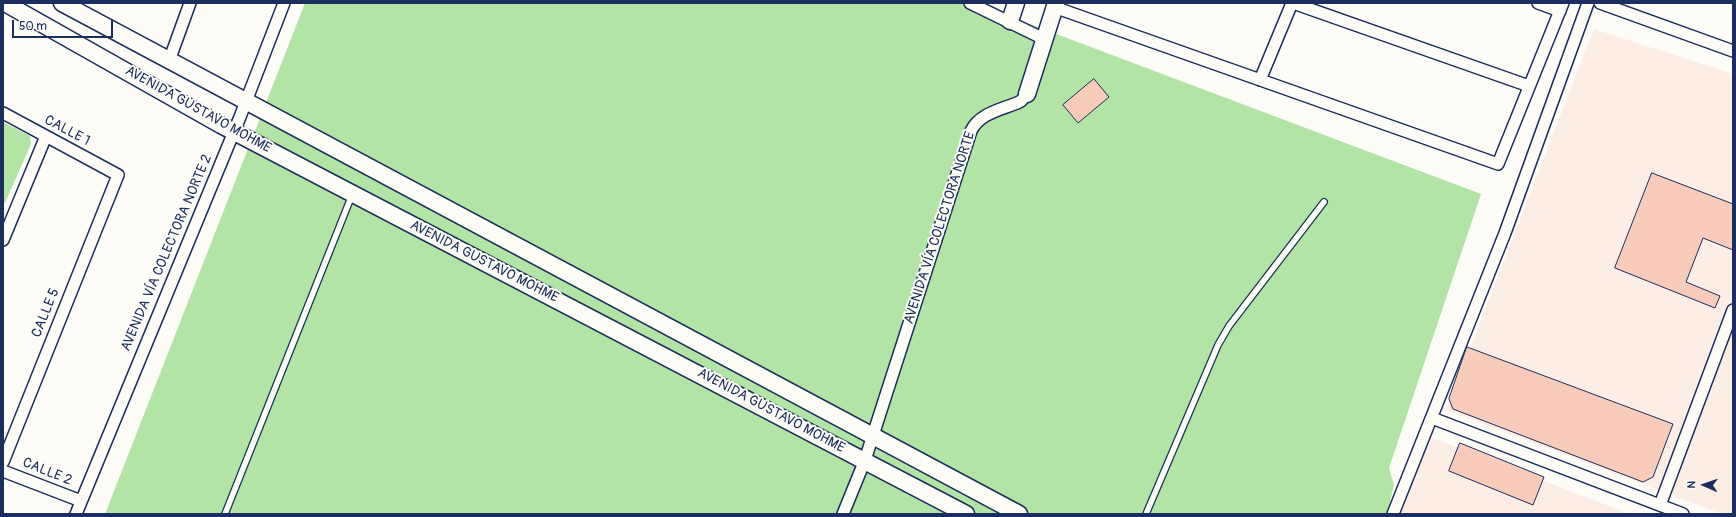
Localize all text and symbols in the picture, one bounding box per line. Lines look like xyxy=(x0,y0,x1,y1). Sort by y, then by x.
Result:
scale bar xyxy=(14,12,115,38)
text: 50 m xyxy=(19,19,47,34)
street label: AVENIDA GUSTAVO MOHME xyxy=(122,63,274,157)
street label: CALLE 1 xyxy=(41,112,93,150)
street label: AVENIDA VÍA COLECTORA NORTE xyxy=(901,130,979,326)
street label: AVENIDA VÍA COLECTORA NORTE 2 xyxy=(118,152,216,354)
street label: AVENIDA GUSTAVO MOHME xyxy=(407,217,561,307)
street label: CALLE 5 xyxy=(29,286,63,340)
street label: AVENIDA GUSTAVO MOHME xyxy=(694,365,848,457)
street label: CALLE 2 xyxy=(20,455,74,489)
north arrow xyxy=(1684,465,1724,505)
text: N xyxy=(1685,481,1698,489)

